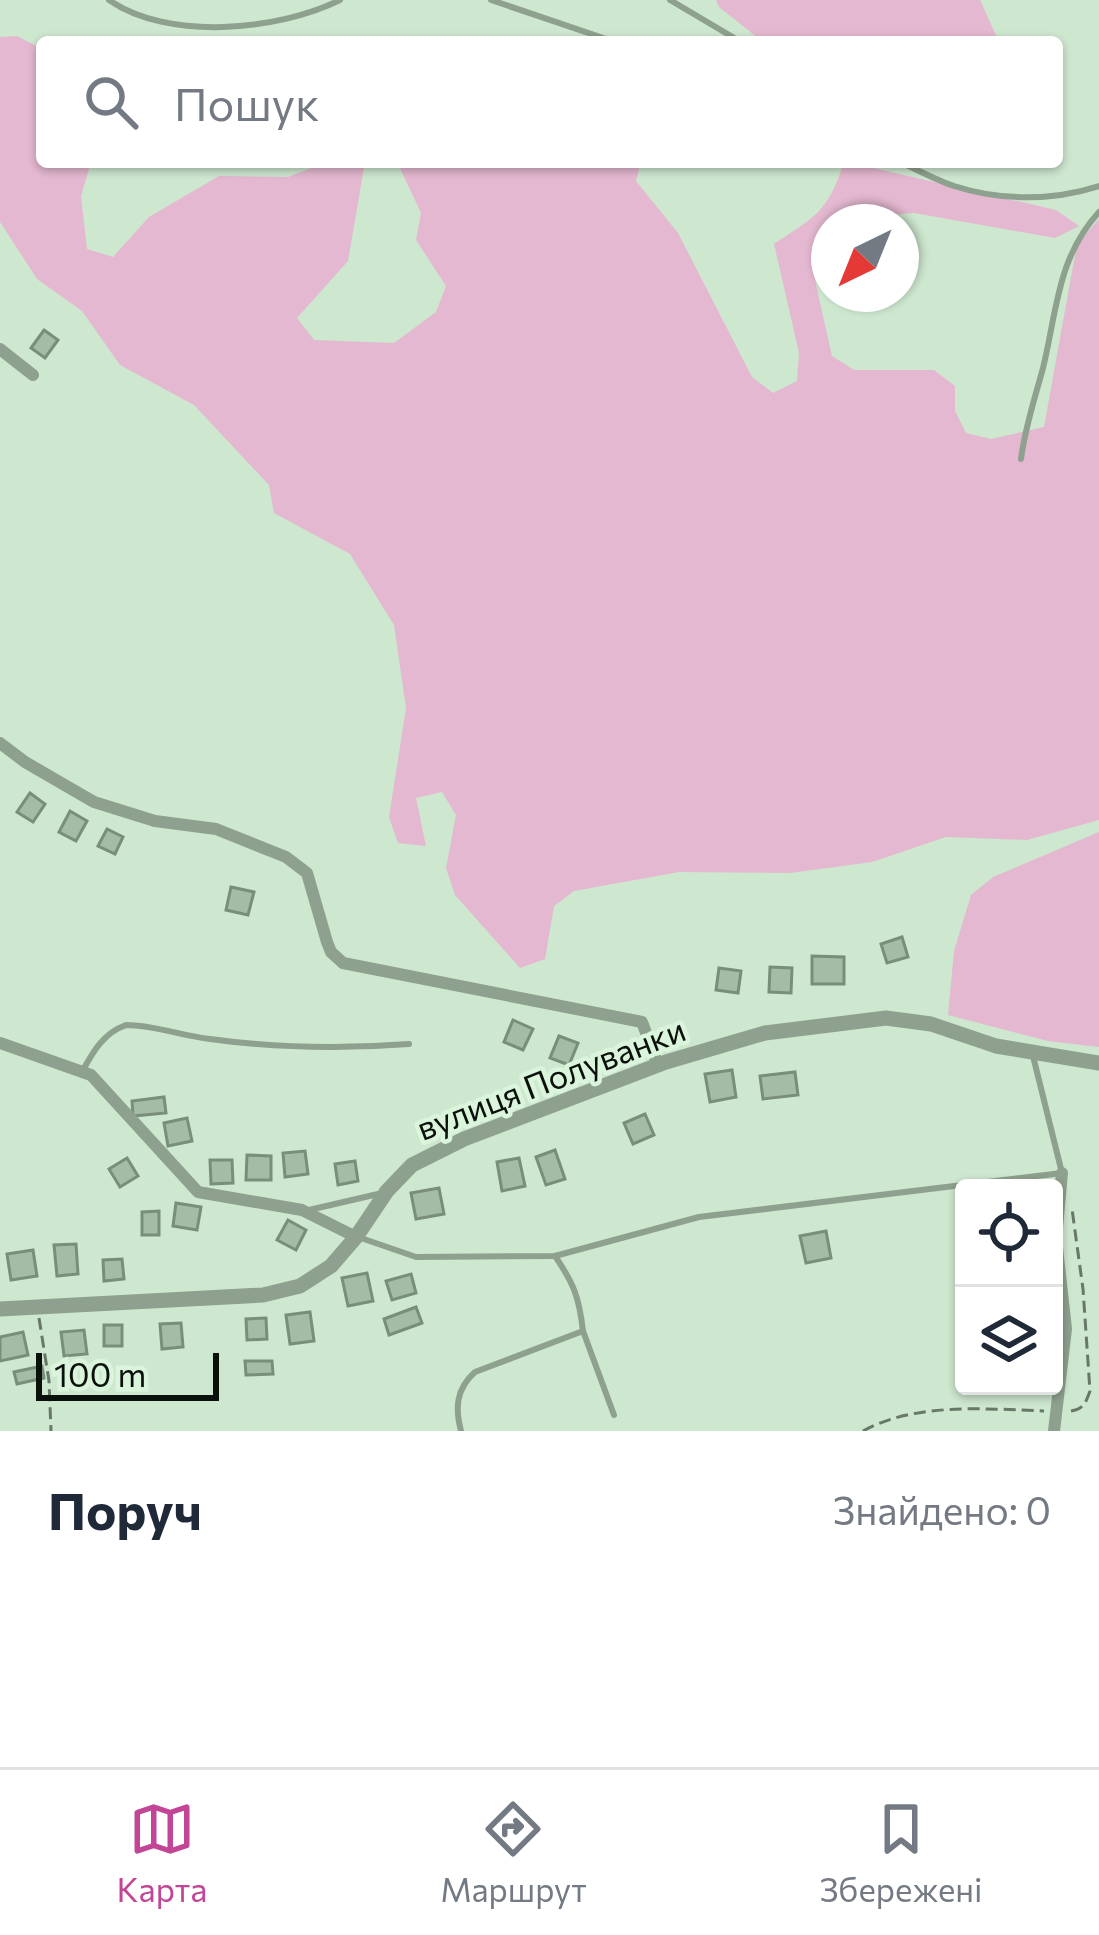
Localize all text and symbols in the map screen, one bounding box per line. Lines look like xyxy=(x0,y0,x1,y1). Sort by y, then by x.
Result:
search box xyxy=(36,36,1063,168)
icon: search xyxy=(78,69,144,135)
text: Пошук xyxy=(174,75,319,130)
north arrow xyxy=(811,204,919,312)
street label: вулиця Полуванки xyxy=(410,1007,691,1148)
map controls xyxy=(955,1179,1063,1395)
button: locate xyxy=(955,1179,1063,1287)
button: layers xyxy=(955,1287,1063,1395)
scale bar xyxy=(36,1347,219,1400)
text: 100 m xyxy=(54,1353,146,1394)
text: Поруч xyxy=(48,1478,202,1541)
text: Знайдено: 0 xyxy=(833,1485,1051,1533)
tab: Карта xyxy=(116,1796,207,1909)
tab: Маршрут xyxy=(440,1796,587,1909)
tab: Збережені xyxy=(819,1796,983,1909)

